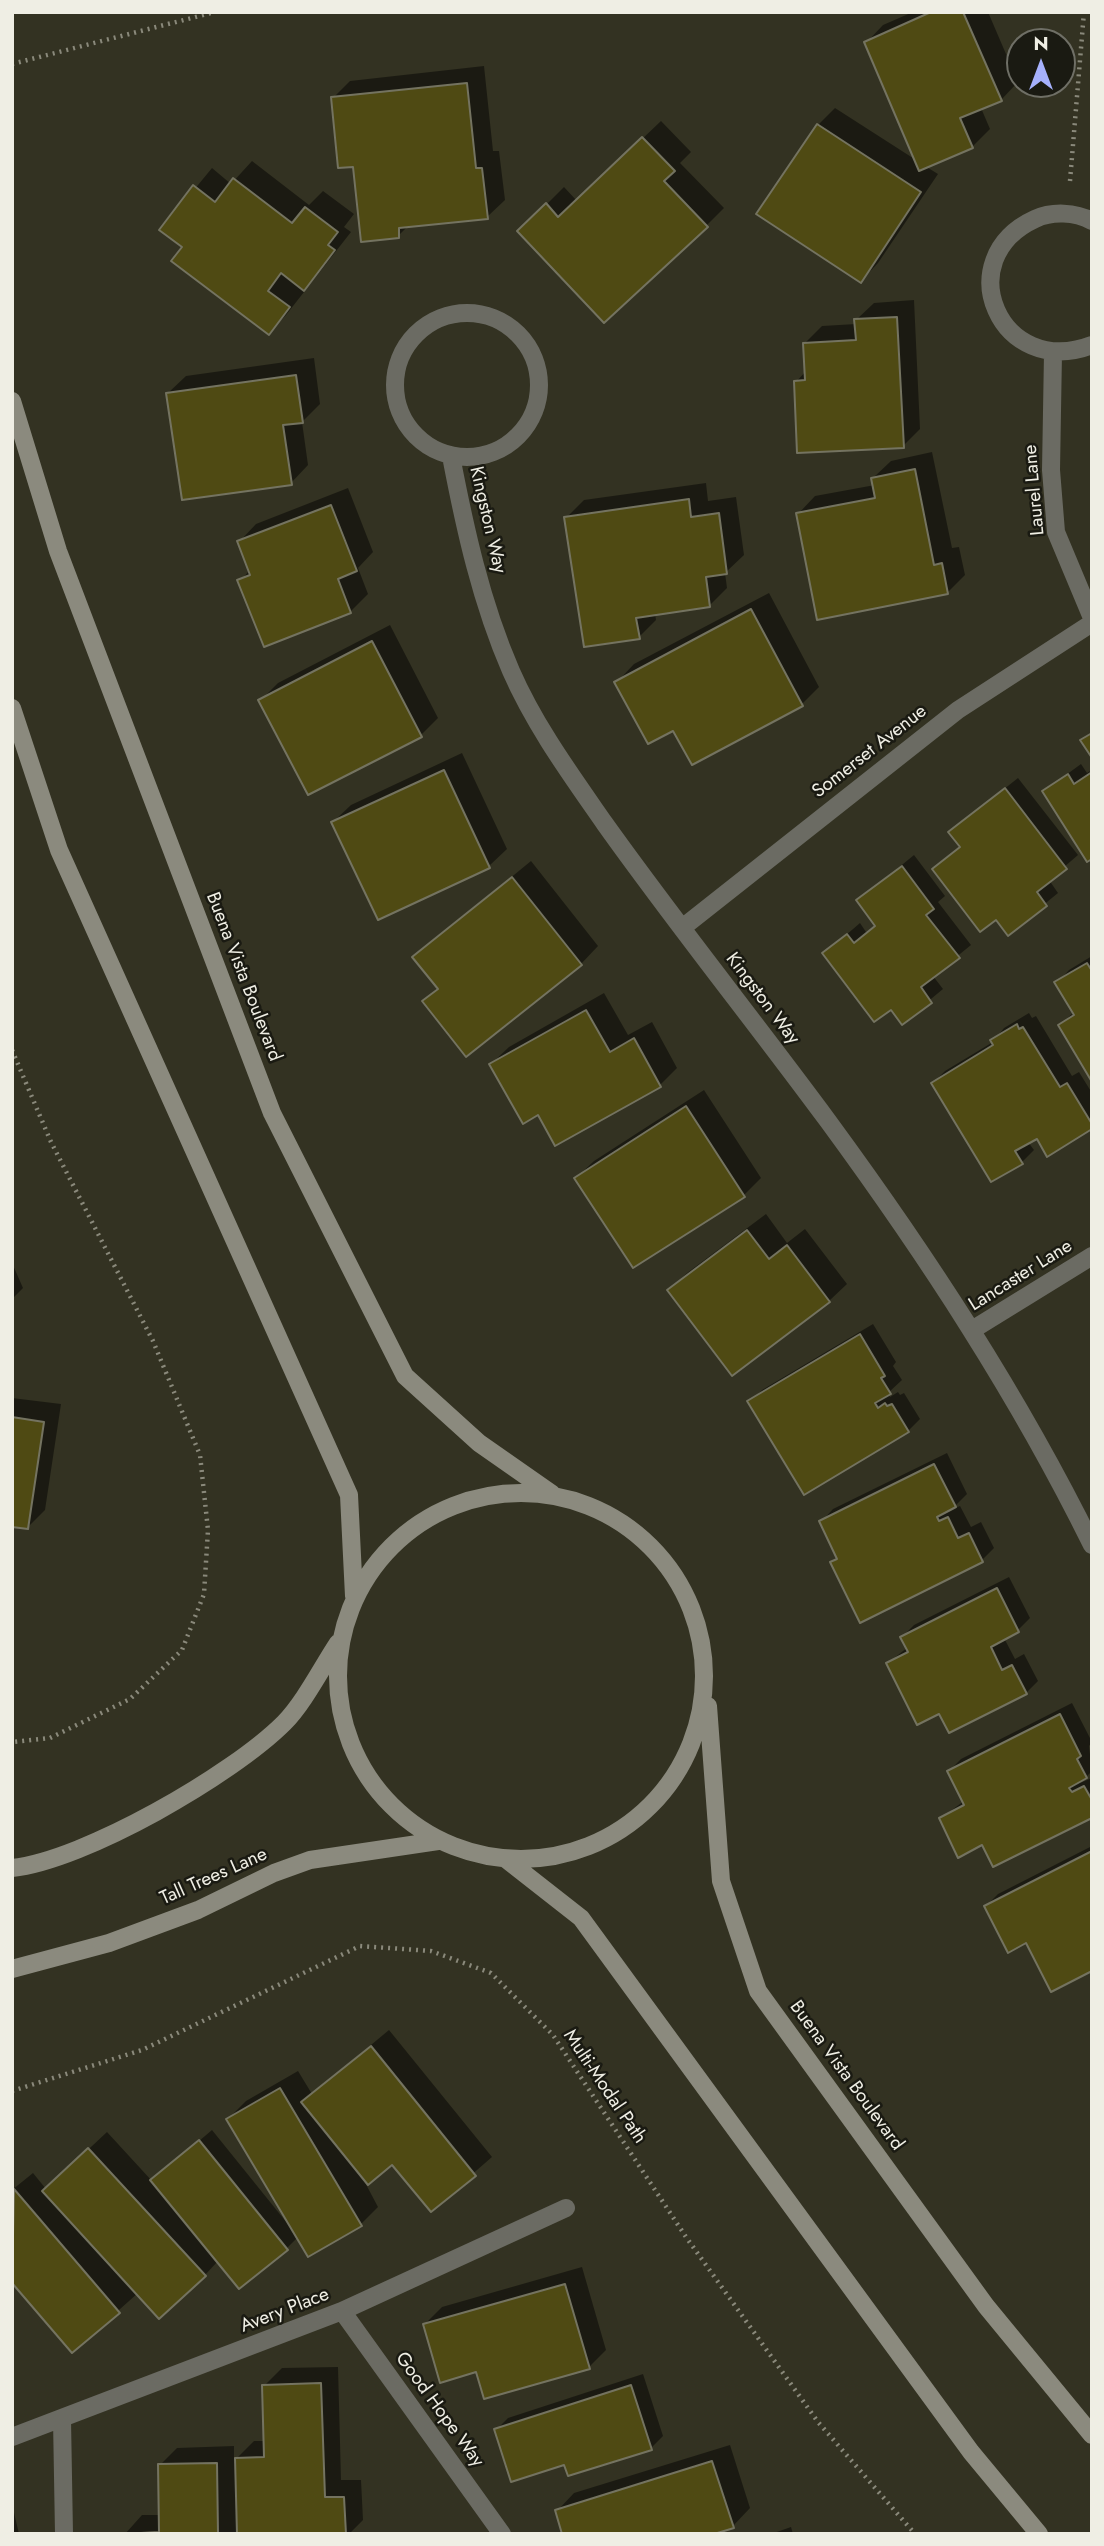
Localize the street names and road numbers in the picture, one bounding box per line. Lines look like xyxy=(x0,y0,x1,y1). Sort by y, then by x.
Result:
street label: Laurel Lane xyxy=(1020,444,1050,536)
street label: Kingston Way xyxy=(464,464,510,576)
street label: Somerset Avenue xyxy=(808,700,932,804)
street label: Buena Vista Boulevard xyxy=(200,889,286,1065)
street label: Kingston Way xyxy=(720,949,804,1049)
street label: Lancaster Lane xyxy=(965,1235,1077,1317)
street label: Tall Trees Lane xyxy=(157,1843,271,1911)
street label: Buena Vista Boulevard xyxy=(784,1997,908,2155)
street label: Multi-Modal Path xyxy=(557,2026,651,2148)
street label: Avery Place xyxy=(237,2284,333,2338)
street label: Good Hope Way xyxy=(390,2348,488,2472)

